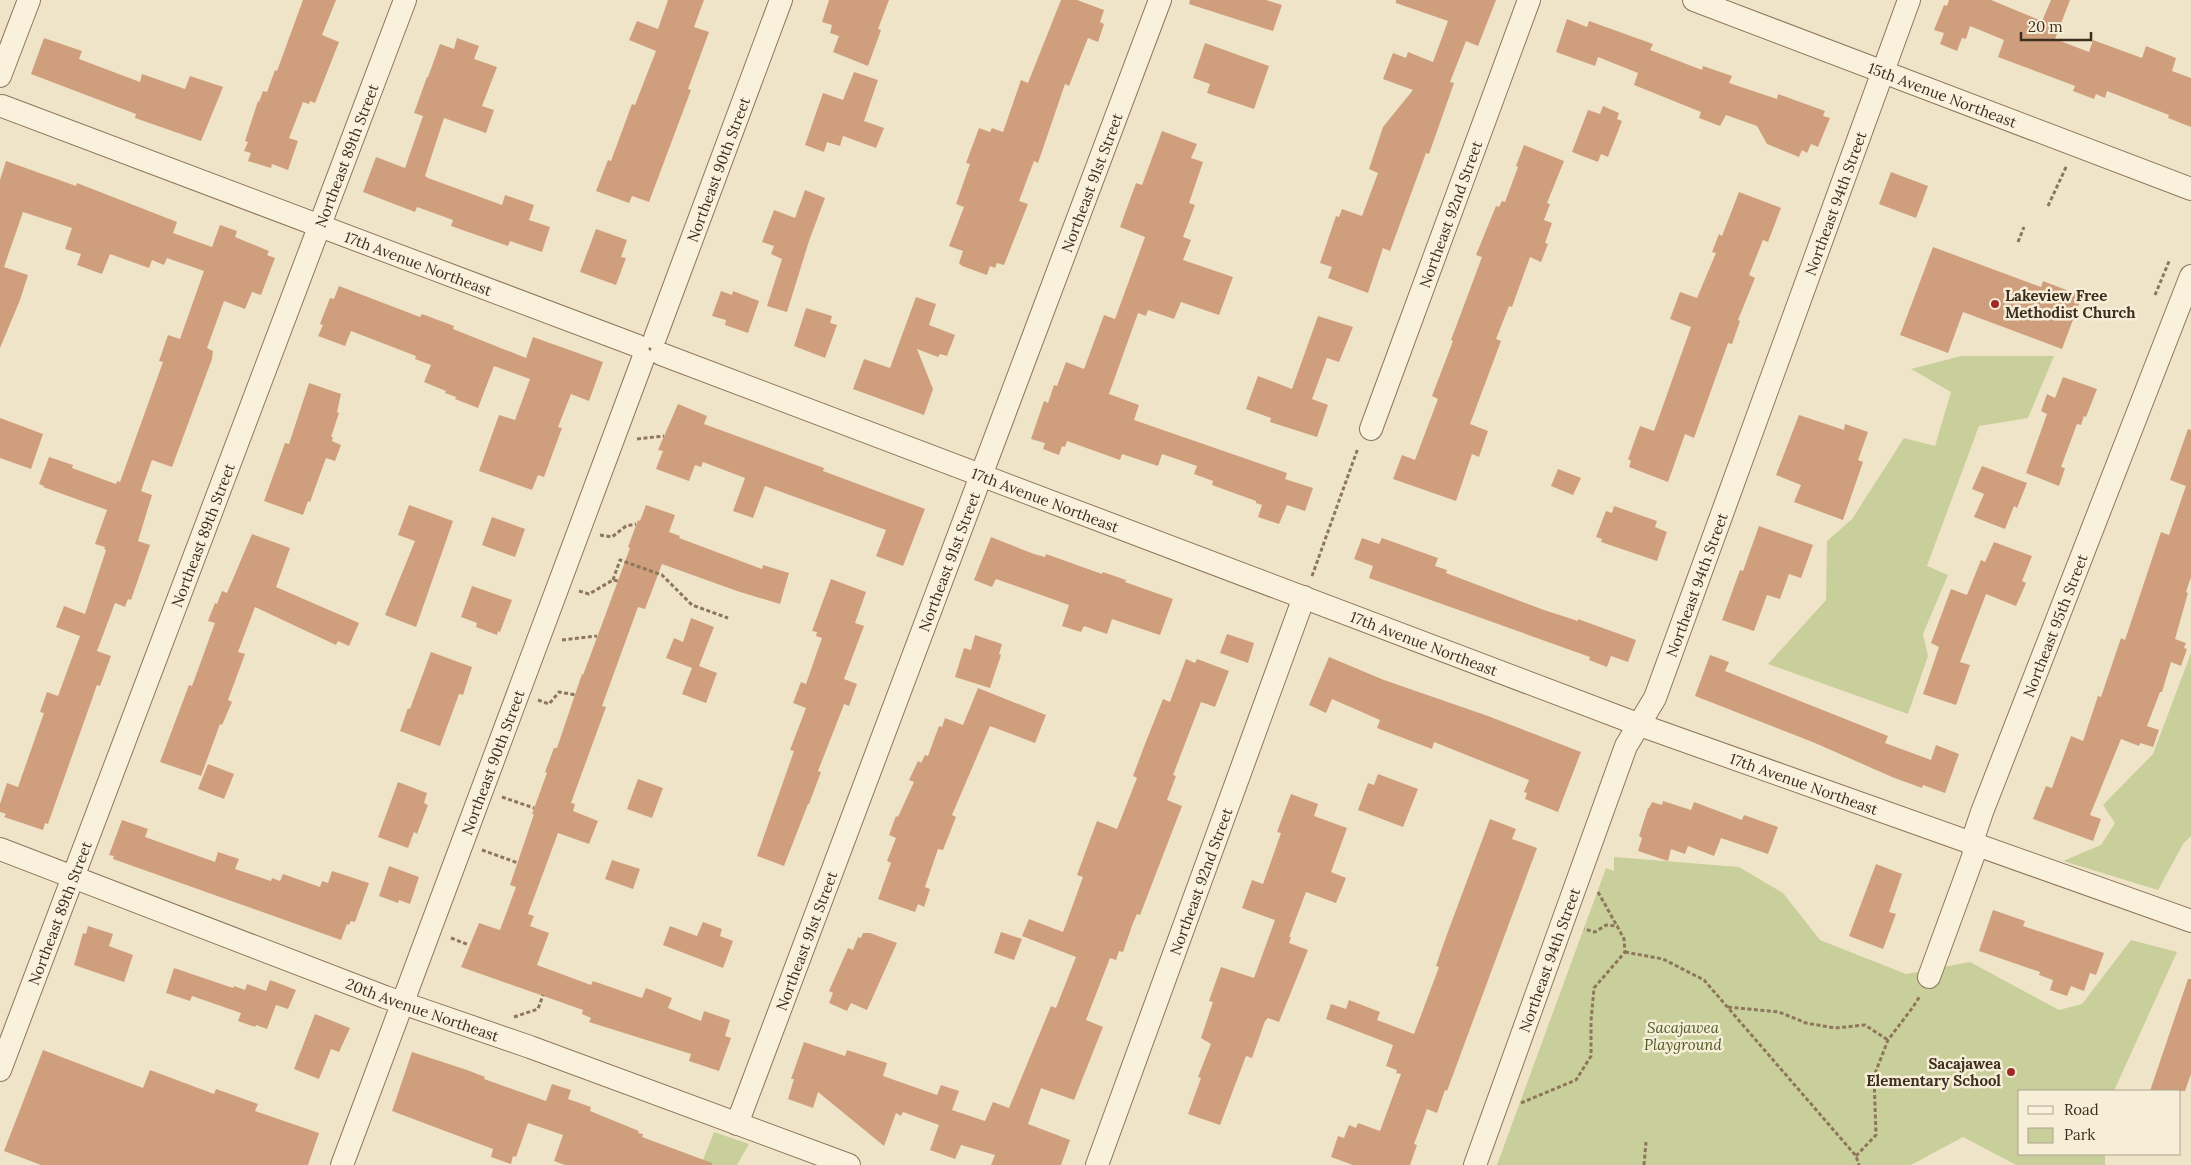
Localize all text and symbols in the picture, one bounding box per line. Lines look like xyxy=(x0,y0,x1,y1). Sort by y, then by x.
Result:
scale bar xyxy=(2021,10,2091,42)
text: 20 m xyxy=(2028,17,2063,36)
street label: 15th Avenue Northeast xyxy=(1866,58,2020,131)
street label: Northeast 89th Street xyxy=(310,81,382,230)
street label: Northeast 90th Street xyxy=(682,94,754,245)
street label: Northeast 91st Street xyxy=(1056,110,1126,255)
street label: Northeast 94th Street xyxy=(1800,128,1870,278)
street label: Northeast 92nd Street xyxy=(1414,138,1486,290)
street label: 17th Avenue Northeast xyxy=(342,227,495,300)
place label: Lakeview Free Methodist Church xyxy=(2005,286,2136,322)
marker: Lakeview Free Methodist Church xyxy=(1989,298,2001,310)
street label: Northeast 89th Street xyxy=(167,460,238,610)
street label: 17th Avenue Northeast xyxy=(969,463,1122,536)
street label: Northeast 91st Street xyxy=(914,489,984,634)
street label: Northeast 94th Street xyxy=(1661,510,1731,659)
street label: Northeast 95th Street xyxy=(2018,551,2091,700)
street label: 17th Avenue Northeast xyxy=(1348,607,1501,680)
street label: Northeast 90th Street xyxy=(457,687,528,837)
street label: 17th Avenue Northeast xyxy=(1727,748,1881,819)
street label: Northeast 92nd Street xyxy=(1165,805,1236,958)
street label: Northeast 89th Street xyxy=(24,838,95,988)
street label: Northeast 91st Street xyxy=(771,868,841,1013)
street label: Northeast 94th Street xyxy=(1514,885,1584,1035)
street label: 20th Avenue Northeast xyxy=(343,973,502,1045)
park label: Sacajawea Playground xyxy=(1644,1018,1723,1054)
place label: Sacajawea Elementary School xyxy=(1866,1054,2001,1090)
marker: Sacajawea Elementary School xyxy=(2005,1066,2017,1078)
legend xyxy=(2018,1090,2181,1155)
text: Road xyxy=(2064,1100,2099,1119)
text: Park xyxy=(2064,1125,2095,1144)

